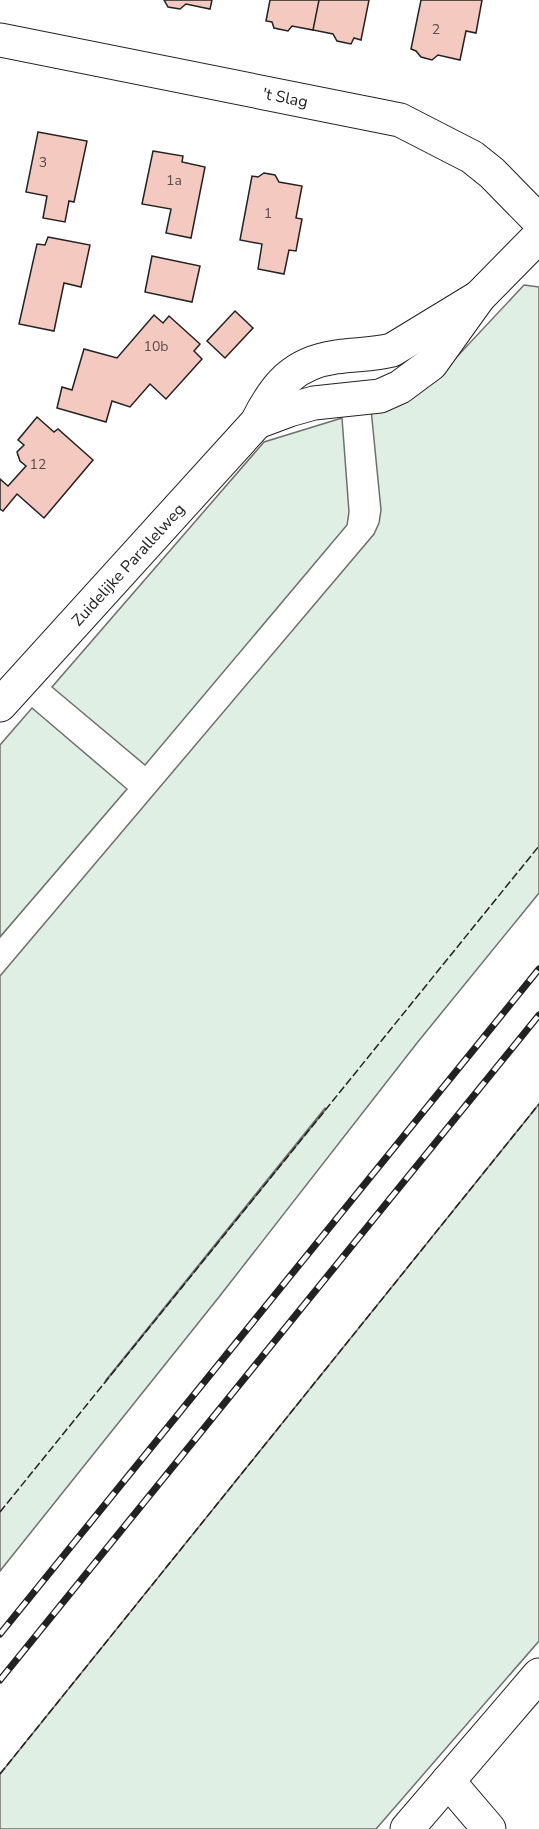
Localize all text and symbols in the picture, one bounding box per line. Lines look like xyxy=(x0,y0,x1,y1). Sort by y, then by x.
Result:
house number: 2 xyxy=(432,20,440,39)
street label: 't Slag xyxy=(261,83,310,113)
house number: 3 xyxy=(39,153,47,172)
house number: 1a xyxy=(166,171,182,190)
house number: 1 xyxy=(264,204,272,223)
house number: 10b xyxy=(144,337,168,356)
house number: 12 xyxy=(30,455,46,474)
street label: Zuidelijke Parallelweg xyxy=(67,499,190,631)

